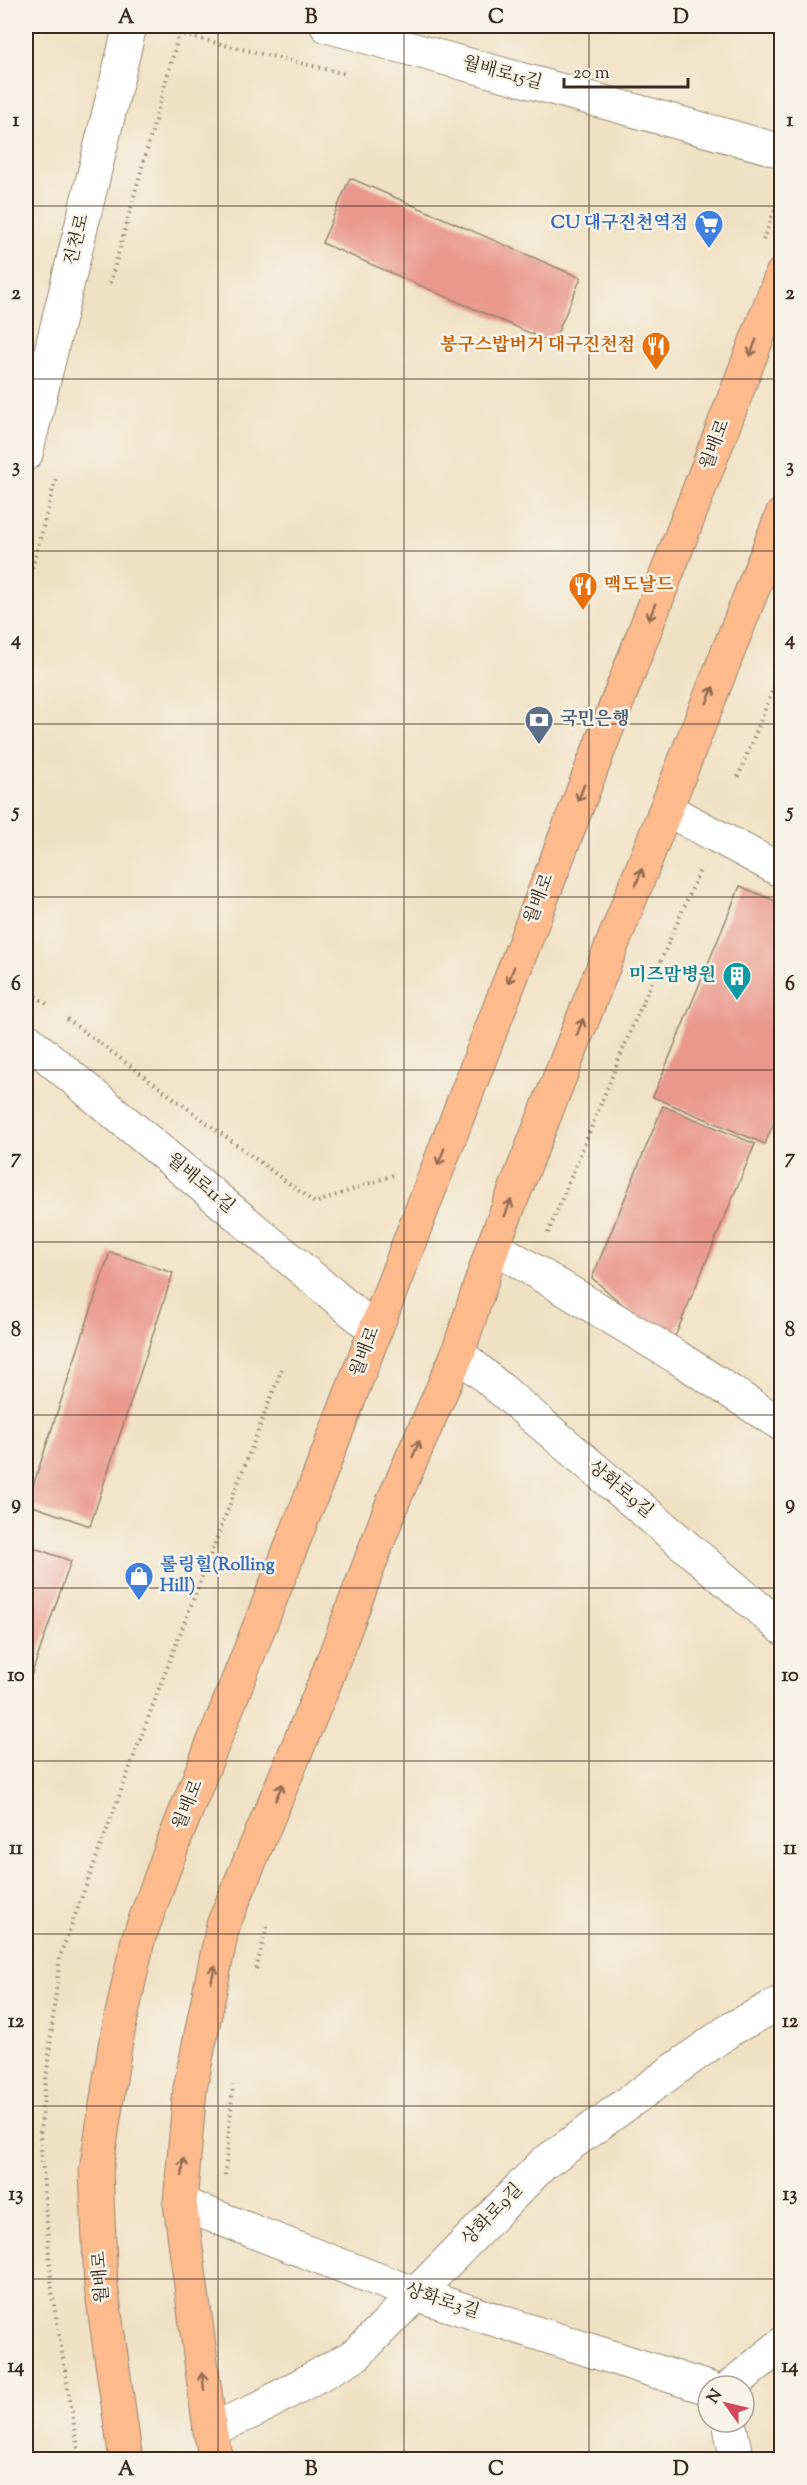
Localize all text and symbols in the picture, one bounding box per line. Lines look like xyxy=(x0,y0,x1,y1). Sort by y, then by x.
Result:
text: A xyxy=(118,4,135,33)
text: B xyxy=(305,4,318,33)
text: C xyxy=(488,4,504,33)
text: D xyxy=(673,4,689,33)
street label: 월배로15길 xyxy=(459,51,545,97)
scale bar xyxy=(564,51,688,89)
text: 20 m xyxy=(573,61,610,87)
text: 1 xyxy=(13,107,20,136)
text: 1 xyxy=(787,107,794,136)
supermarket icon: CU 대구진천역점 xyxy=(693,208,725,250)
place label: CU 대구진천역점 xyxy=(551,211,688,237)
street label: 진천로 xyxy=(59,212,97,268)
text: 2 xyxy=(11,280,21,309)
text: 2 xyxy=(785,280,795,309)
restaurant icon: 봉구스밥버거 대구진천점 xyxy=(640,330,672,372)
place label: 봉구스밥버거 대구진천점 xyxy=(440,333,635,359)
one-way arrow xyxy=(747,338,758,357)
street label: 월배로 xyxy=(695,416,737,474)
text: 3 xyxy=(12,453,20,482)
text: 3 xyxy=(786,453,794,482)
restaurant icon: 맥도날드 xyxy=(567,570,599,612)
place label: 맥도날드 xyxy=(604,573,674,599)
one-way arrow xyxy=(646,602,657,621)
text: 4 xyxy=(10,626,21,655)
text: 4 xyxy=(784,626,795,655)
one-way arrow xyxy=(706,687,717,705)
bank icon: 국민은행 xyxy=(523,704,555,746)
place label: 국민은행 xyxy=(560,707,630,733)
one-way arrow xyxy=(575,784,586,802)
text: 5 xyxy=(11,798,20,827)
text: 5 xyxy=(785,798,794,827)
one-way arrow xyxy=(634,868,645,887)
street label: 월배로 xyxy=(519,870,561,928)
building icon: 미즈맘병원 xyxy=(721,960,753,1002)
place label: 미즈맘병원 xyxy=(629,963,716,989)
one-way arrow xyxy=(504,966,515,984)
text: 6 xyxy=(11,971,21,1000)
text: 6 xyxy=(785,971,795,1000)
one-way arrow xyxy=(575,1018,586,1036)
text: 7 xyxy=(11,1144,22,1173)
text: 7 xyxy=(785,1144,796,1173)
street label: 월배로11길 xyxy=(160,1148,240,1220)
one-way arrow xyxy=(434,1148,445,1166)
one-way arrow xyxy=(503,1199,514,1218)
text: 8 xyxy=(11,1317,21,1346)
text: 8 xyxy=(785,1317,795,1346)
street label: 월배로 xyxy=(345,1323,387,1381)
one-way arrow xyxy=(411,1440,422,1458)
street label: 상화로9길 xyxy=(582,1455,658,1525)
text: 9 xyxy=(11,1490,21,1519)
text: 9 xyxy=(785,1490,795,1519)
place label: 롤링힐(Rolling Hill) xyxy=(160,1553,275,1600)
shop icon: 롤링힐(Rolling Hill) xyxy=(123,1560,155,1602)
text: 10 xyxy=(7,1662,25,1691)
text: 10 xyxy=(781,1662,799,1691)
street label: 월배로 xyxy=(167,1776,211,1834)
one-way arrow xyxy=(274,1783,285,1801)
text: 11 xyxy=(9,1835,23,1864)
text: 11 xyxy=(783,1835,797,1864)
one-way arrow xyxy=(208,1965,219,1985)
text: 12 xyxy=(8,2008,25,2037)
text: 12 xyxy=(782,2008,799,2037)
one-way arrow xyxy=(178,2157,189,2177)
street label: 상화로9길 xyxy=(456,2178,530,2252)
text: 13 xyxy=(9,2181,23,2210)
text: 13 xyxy=(783,2181,797,2210)
street label: 월배로 xyxy=(87,2250,117,2304)
street label: 상화로3길 xyxy=(401,2278,483,2326)
text: 14 xyxy=(8,2353,24,2382)
text: 14 xyxy=(782,2353,798,2382)
one-way arrow xyxy=(198,2372,209,2392)
north arrow xyxy=(696,2374,756,2434)
text: N xyxy=(703,2385,729,2409)
text: A xyxy=(118,2456,135,2485)
text: B xyxy=(305,2456,318,2485)
text: C xyxy=(488,2456,504,2485)
text: D xyxy=(673,2456,689,2485)

